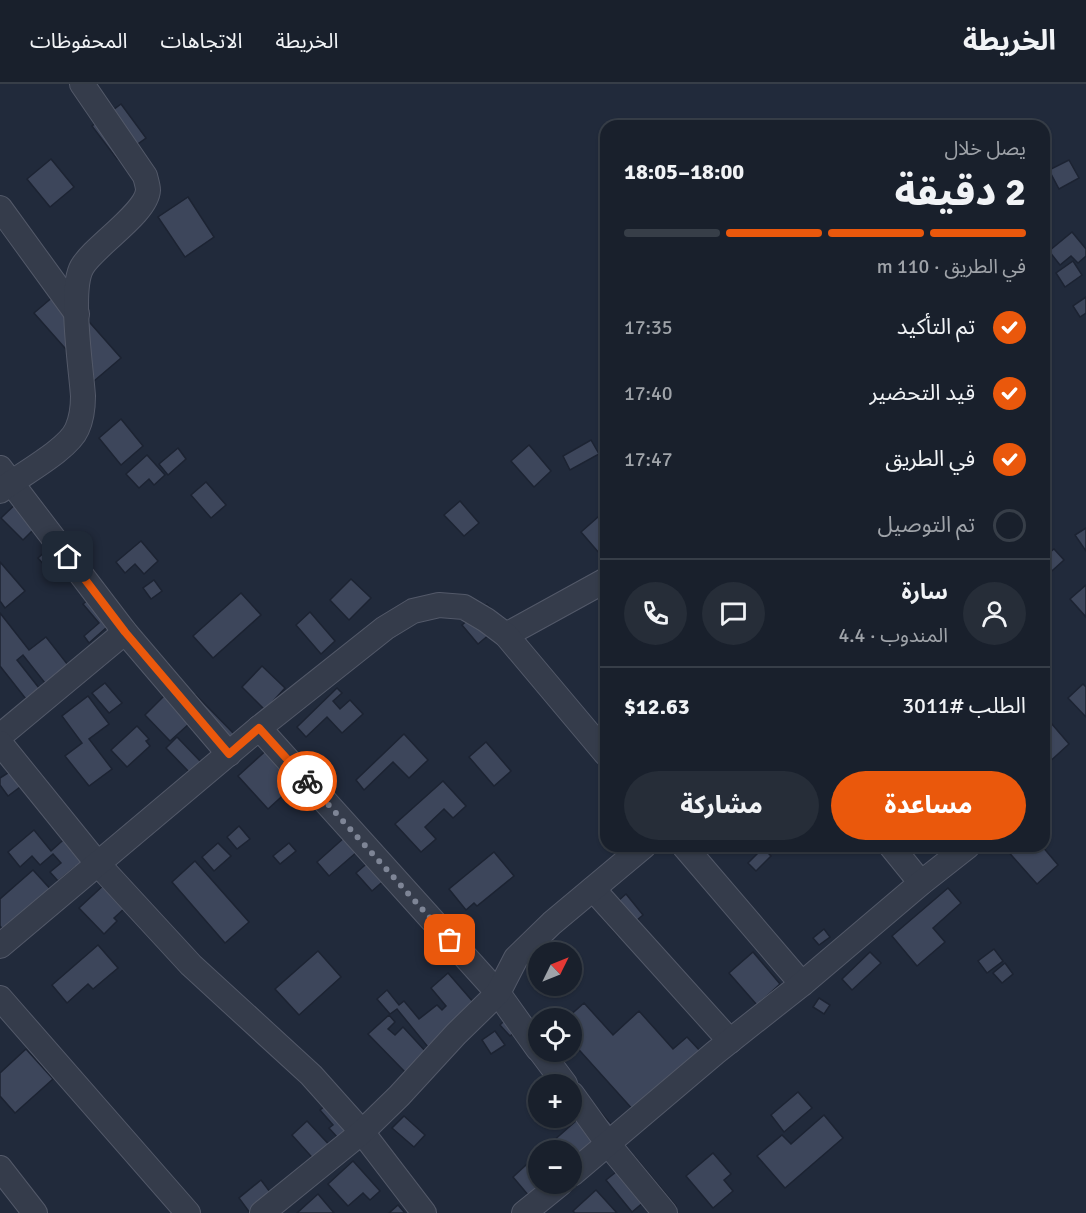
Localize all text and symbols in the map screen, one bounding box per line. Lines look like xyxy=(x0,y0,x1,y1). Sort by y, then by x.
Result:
text: الخريطة xyxy=(963,24,1056,58)
text: المحفوظات xyxy=(30,28,127,54)
text: الاتجاهات xyxy=(160,28,242,54)
text: الخريطة xyxy=(275,28,338,54)
text: يصل خلال xyxy=(944,136,1026,161)
text: 18:00–18:05 xyxy=(624,158,744,185)
text: 2 دقيقة xyxy=(895,168,1026,216)
text: في الطريق · 110 m xyxy=(877,254,1026,279)
icon: check xyxy=(993,311,1026,344)
text: تم التأكيد xyxy=(897,313,975,340)
text: 17:35 xyxy=(624,315,673,340)
icon: check xyxy=(993,377,1026,410)
text: قيد التحضير xyxy=(869,379,975,406)
text: 17:40 xyxy=(624,381,673,406)
icon: check xyxy=(993,443,1026,476)
text: في الطريق xyxy=(885,445,975,472)
text: 17:47 xyxy=(624,447,673,472)
text: تم التوصيل xyxy=(878,511,975,538)
pin xyxy=(42,531,93,582)
icon: home xyxy=(51,540,84,573)
text: سارة xyxy=(902,578,948,605)
button: phone xyxy=(624,582,687,645)
button: chat xyxy=(702,582,765,645)
button: person xyxy=(963,582,1026,645)
text: المندوب · 4.4 xyxy=(838,623,948,648)
text: الطلب #3011 xyxy=(902,692,1026,719)
text: $12.63 xyxy=(624,693,690,720)
courier xyxy=(277,751,337,811)
icon: bike xyxy=(291,765,324,798)
button: مشاركة xyxy=(624,771,819,840)
button: مساعدة xyxy=(831,771,1026,840)
pin xyxy=(424,914,475,965)
icon: bag xyxy=(433,923,466,956)
north arrow xyxy=(528,942,582,996)
map controls xyxy=(528,942,582,1194)
button: locate xyxy=(528,1008,582,1062)
button: + xyxy=(528,1074,582,1128)
button: − xyxy=(528,1140,582,1194)

